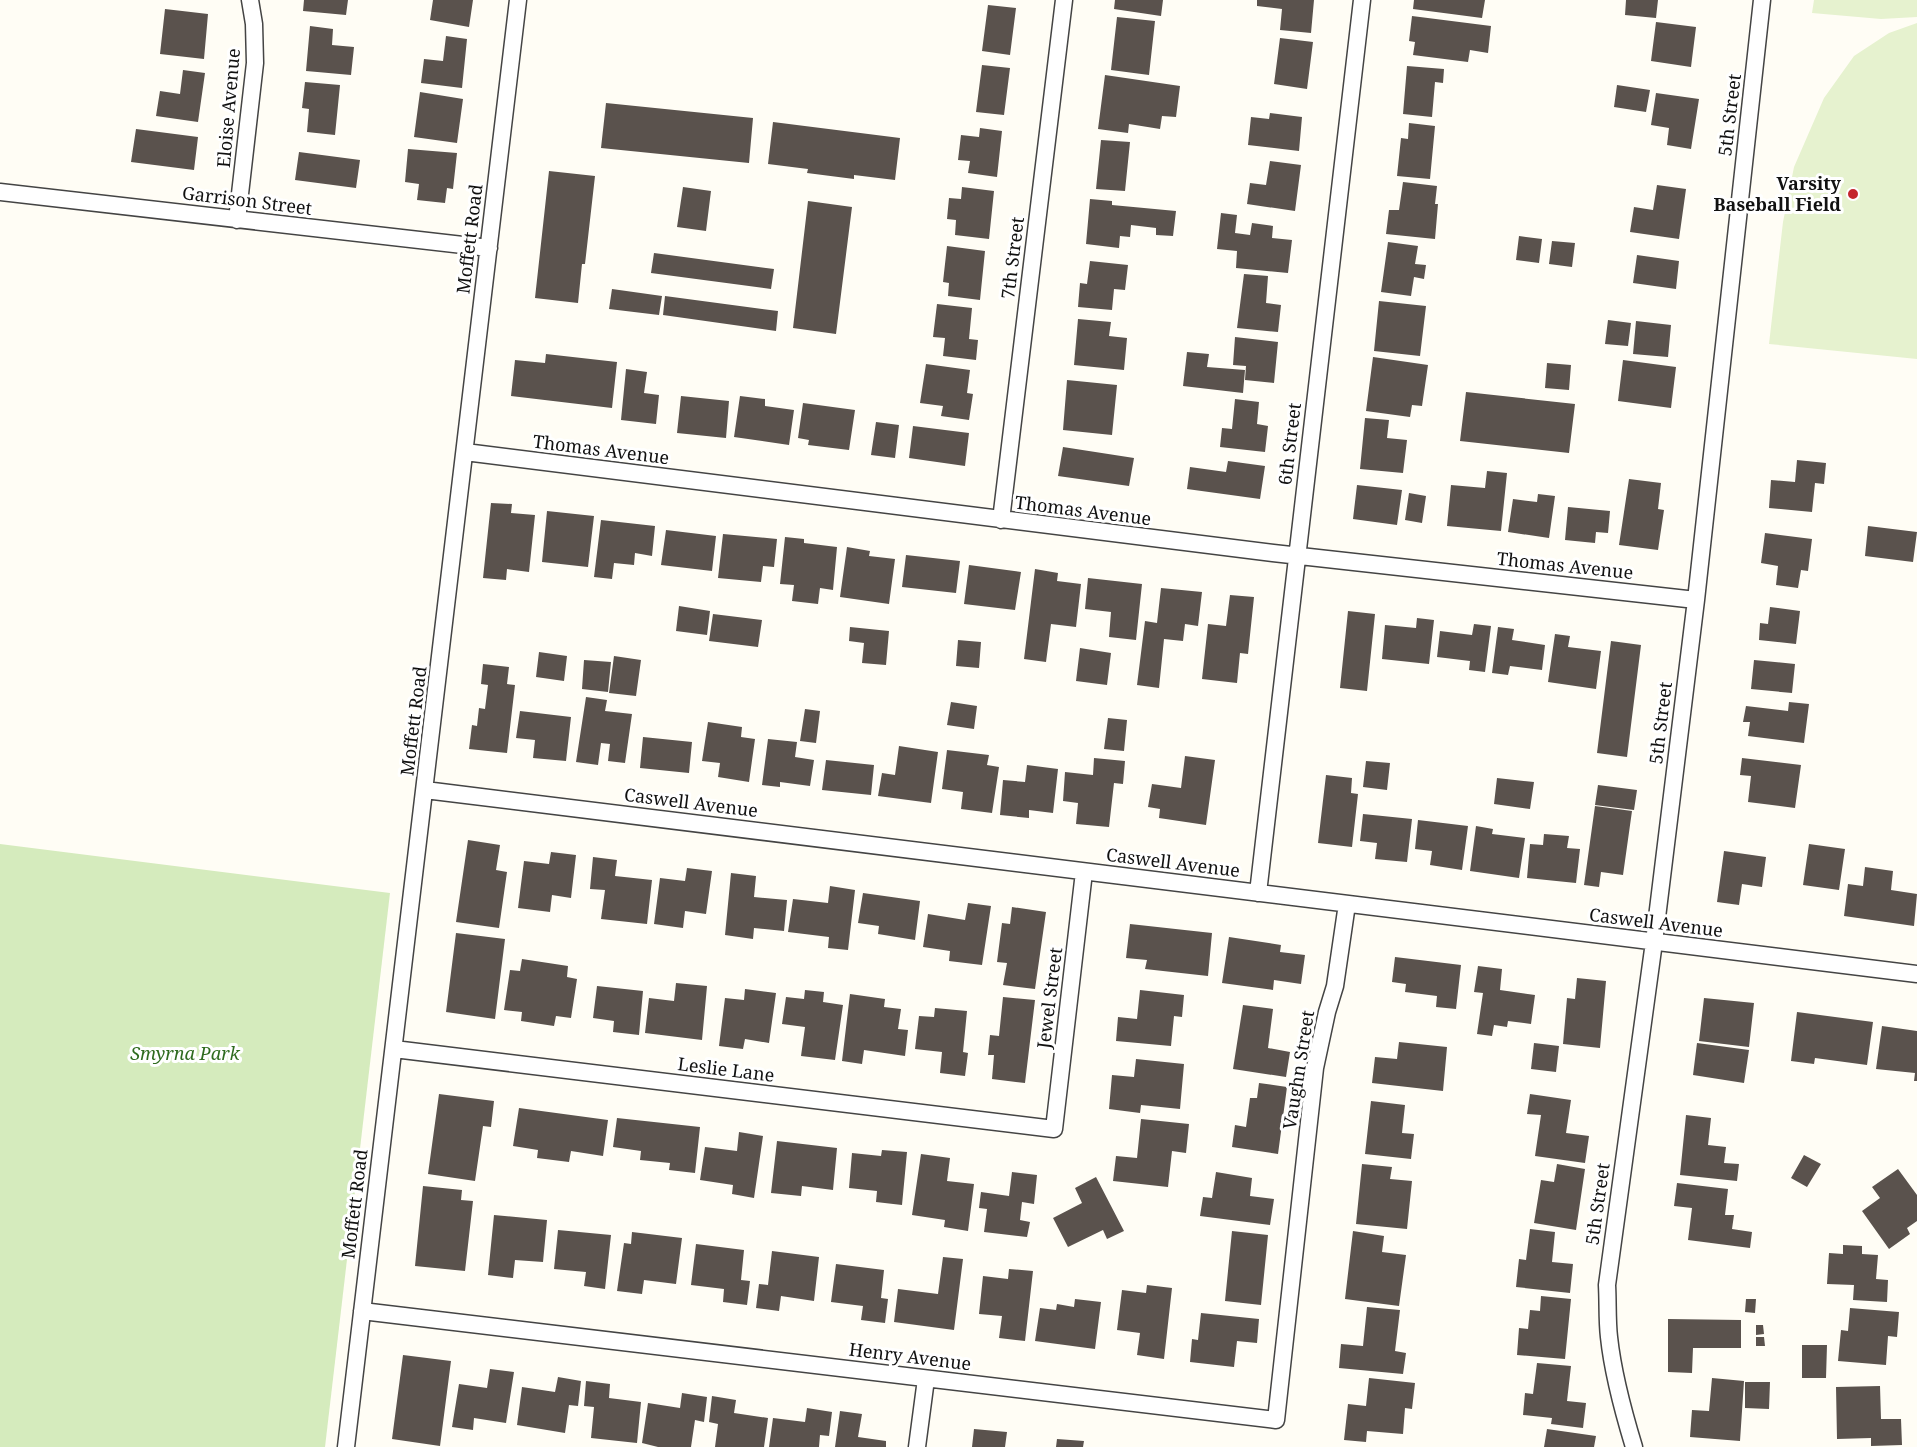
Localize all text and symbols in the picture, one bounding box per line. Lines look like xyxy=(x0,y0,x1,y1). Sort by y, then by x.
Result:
street label: Eloise Avenue xyxy=(211,47,245,169)
street label: 5th Street xyxy=(1712,72,1746,157)
place label: Varsity Baseball Field xyxy=(1713,171,1842,216)
street label: Garrison Street xyxy=(181,180,313,220)
street label: Moffett Road xyxy=(450,183,488,295)
marker: Varsity Baseball Field xyxy=(1846,187,1860,201)
street label: 7th Street xyxy=(995,215,1029,300)
street label: 6th Street xyxy=(1272,401,1306,486)
street label: Thomas Avenue xyxy=(532,429,671,469)
street label: Thomas Avenue xyxy=(1014,490,1153,530)
street label: Thomas Avenue xyxy=(1496,546,1635,584)
street label: Moffett Road xyxy=(394,665,432,777)
street label: 5th Street xyxy=(1643,680,1677,765)
street label: Caswell Avenue xyxy=(623,782,759,822)
street label: Caswell Avenue xyxy=(1105,842,1241,882)
street label: Caswell Avenue xyxy=(1588,902,1724,942)
street label: Jewel Street xyxy=(1031,946,1067,1051)
street label: Vaughn Street xyxy=(1277,1009,1319,1131)
park label: Smyrna Park xyxy=(130,1041,241,1065)
street label: Leslie Lane xyxy=(676,1051,776,1087)
street label: Moffett Road xyxy=(335,1148,373,1260)
street label: 5th Street xyxy=(1579,1161,1615,1246)
street label: Henry Avenue xyxy=(848,1337,973,1375)

